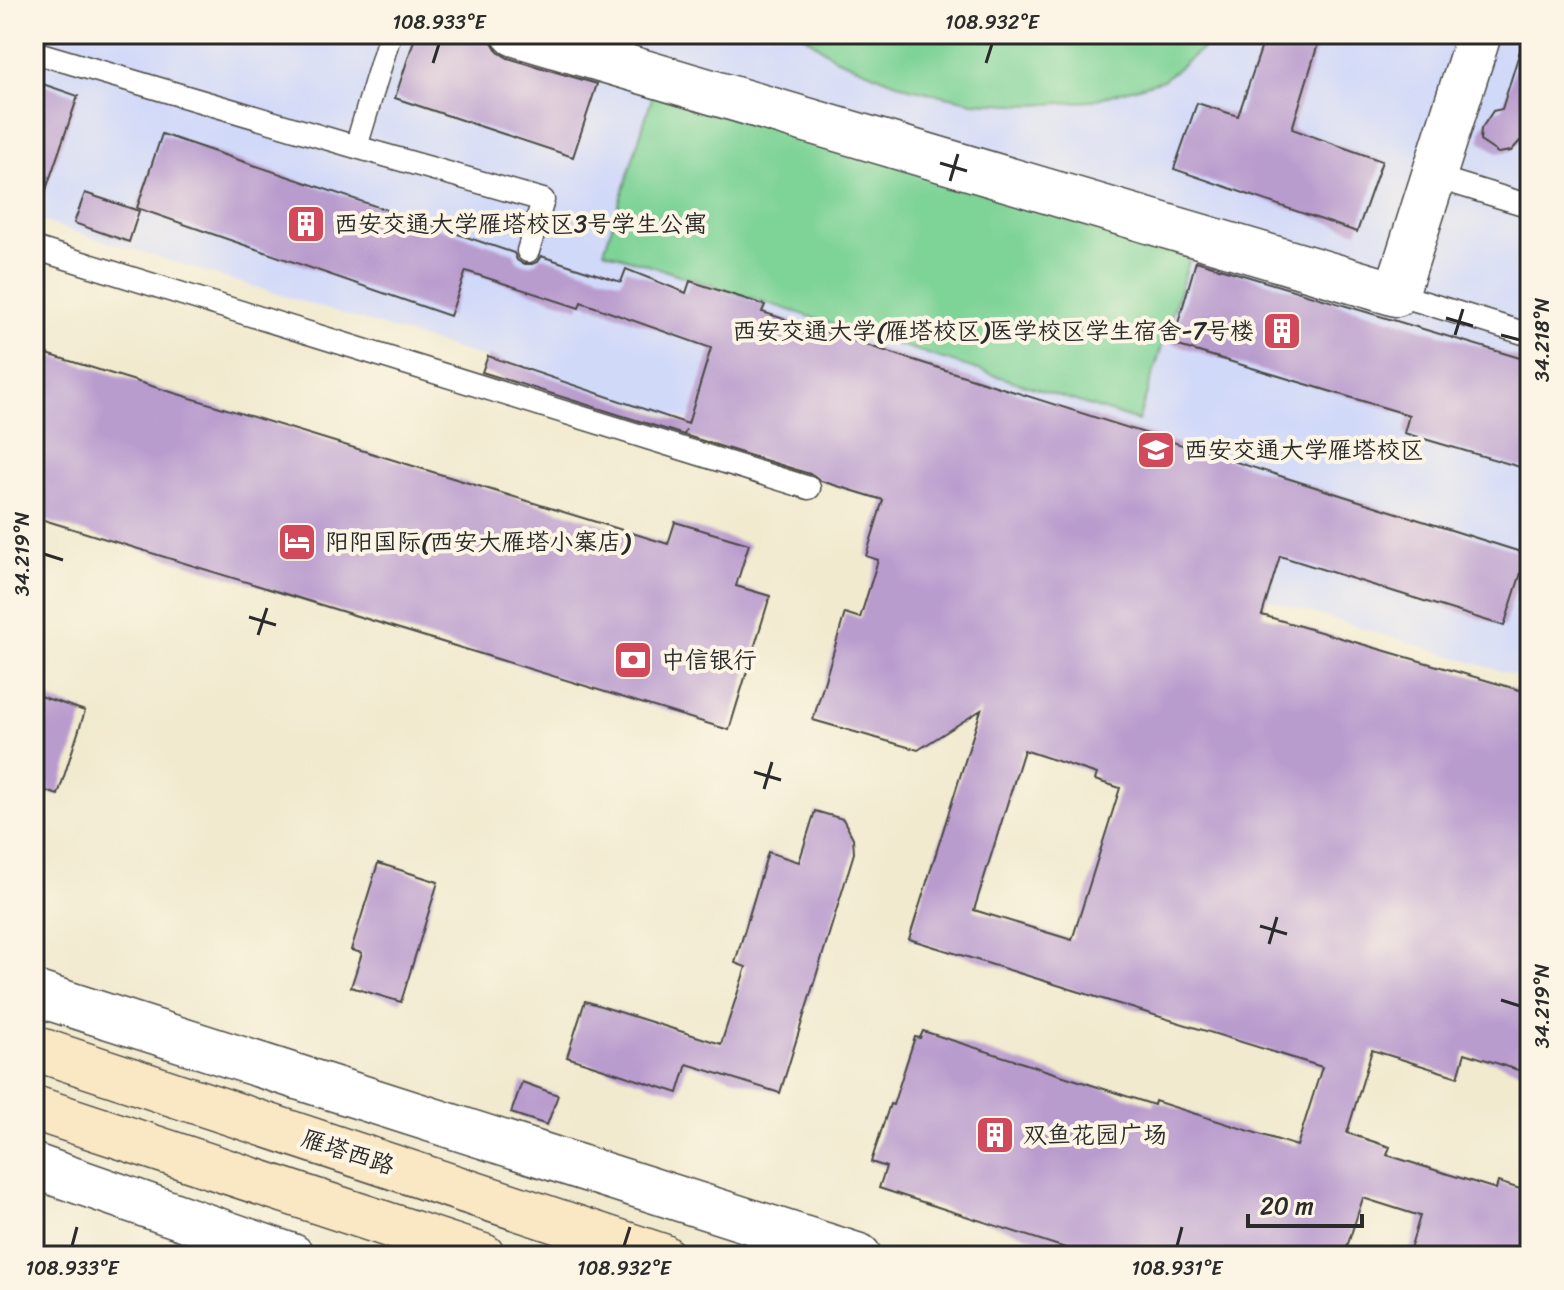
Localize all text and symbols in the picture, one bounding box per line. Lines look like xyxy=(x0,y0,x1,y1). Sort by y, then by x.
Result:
text: 108.933°E xyxy=(392,5,488,40)
text: 108.932°E xyxy=(945,5,1041,40)
building icon: 西安交通大学雁塔校区3号学生公寓 xyxy=(285,203,327,245)
place label: 西安交通大学雁塔校区3号学生公寓 xyxy=(334,203,707,245)
text: 34.218°N xyxy=(1525,298,1560,382)
place label: 西安交通大学(雁塔校区)医学校区学生宿舍-7号楼 xyxy=(732,310,1254,352)
building icon: 西安交通大学(雁塔校区)医学校区学生宿舍-7号楼 xyxy=(1261,310,1303,352)
school or university icon: 西安交通大学雁塔校区 xyxy=(1135,429,1177,471)
place label: 西安交通大学雁塔校区 xyxy=(1184,429,1424,471)
text: 34.219°N xyxy=(5,512,40,596)
hotel icon: 阳阳国际(西安大雁塔小寨店) xyxy=(276,521,318,563)
place label: 阳阳国际(西安大雁塔小寨店) xyxy=(325,521,631,563)
bank icon: 中信银行 xyxy=(612,639,654,681)
place label: 中信银行 xyxy=(661,639,757,681)
text: 34.219°N xyxy=(1525,964,1560,1048)
building icon: 双鱼花园广场 xyxy=(974,1114,1016,1156)
place label: 双鱼花园广场 xyxy=(1023,1114,1167,1156)
street label: 雁塔西路 xyxy=(296,1117,400,1187)
scale bar xyxy=(1248,1178,1362,1228)
text: 20 m xyxy=(1260,1185,1314,1227)
text: 108.933°E xyxy=(25,1251,121,1286)
text: 108.932°E xyxy=(577,1251,673,1286)
text: 108.931°E xyxy=(1132,1251,1224,1286)

